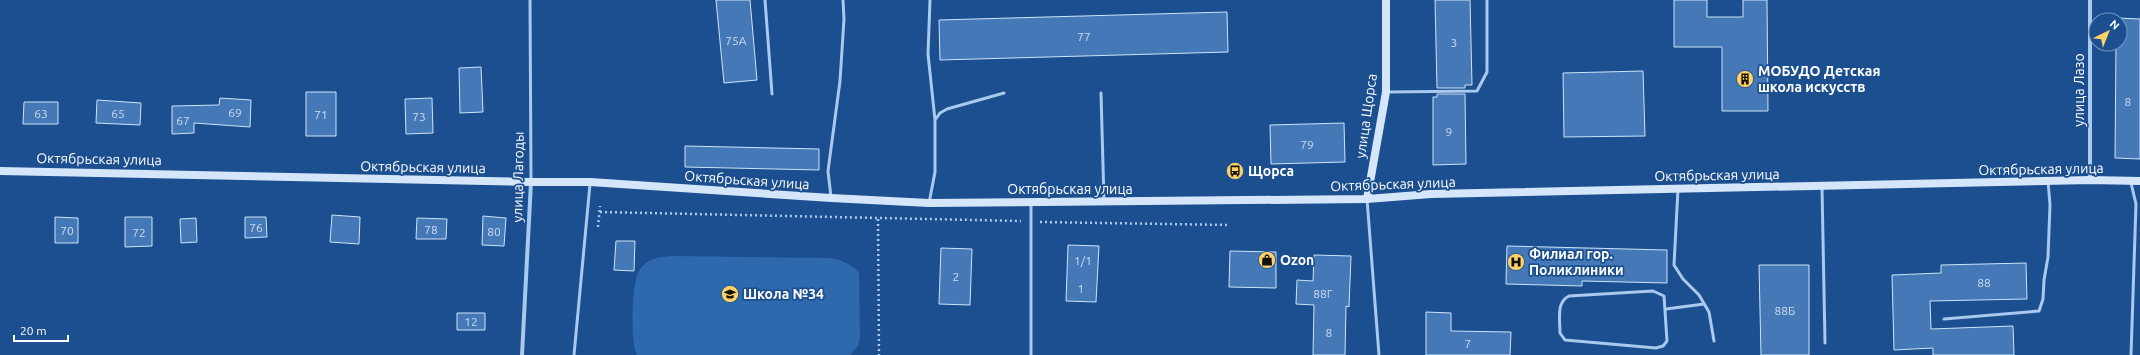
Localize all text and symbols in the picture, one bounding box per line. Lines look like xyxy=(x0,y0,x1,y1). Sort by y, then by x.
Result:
north arrow xyxy=(2088,12,2128,52)
text: N xyxy=(2108,17,2122,32)
house number: 77 xyxy=(1077,30,1091,43)
house number: 75А xyxy=(725,34,747,47)
house number: 3 xyxy=(1451,36,1457,49)
street label: улица Лазо xyxy=(2071,53,2087,127)
place label: МОБУДО Детская школа искусcтв xyxy=(1758,63,1880,95)
building icon: МОБУДО Детская школа искусcтв xyxy=(1735,69,1755,89)
street label: улица Щорса xyxy=(1352,73,1380,159)
house number: 8 xyxy=(2125,95,2132,108)
house number: 69 xyxy=(228,106,242,119)
house number: 63 xyxy=(34,107,48,120)
house number: 65 xyxy=(111,107,125,120)
house number: 71 xyxy=(314,108,328,121)
house number: 73 xyxy=(412,110,426,123)
house number: 67 xyxy=(176,114,190,127)
house number: 9 xyxy=(1446,125,1452,138)
street label: улица Лагоды xyxy=(509,131,527,223)
house number: 79 xyxy=(1300,138,1314,151)
street label: Октябрьская улица xyxy=(36,150,162,168)
street label: Октябрьская улица xyxy=(360,158,486,176)
street label: Октябрьская улица xyxy=(1978,160,2104,178)
bus stop icon: Щорса xyxy=(1225,161,1245,181)
place label: Щорса xyxy=(1248,163,1294,179)
street label: Октябрьская улица xyxy=(1654,166,1780,184)
street label: Октябрьская улица xyxy=(684,168,810,192)
street label: Октябрьская улица xyxy=(1330,174,1456,194)
street label: Октябрьская улица xyxy=(1007,181,1133,197)
house number: 76 xyxy=(249,221,263,234)
house number: 78 xyxy=(424,223,438,236)
house number: 70 xyxy=(60,224,74,237)
house number: 80 xyxy=(487,225,501,238)
house number: 72 xyxy=(132,226,146,239)
place label: Филиал гор. Поликлиники xyxy=(1529,246,1624,278)
shop icon: Ozon xyxy=(1257,250,1277,270)
place label: Ozon xyxy=(1280,252,1314,268)
hospital icon: Филиал гор. Поликлиники xyxy=(1506,252,1526,272)
house number: 1/1 xyxy=(1074,254,1092,267)
house number: 2 xyxy=(953,270,959,283)
house number: 88 xyxy=(1977,276,1991,289)
house number: 1 xyxy=(1078,282,1084,295)
school or university icon: Школа №34 xyxy=(720,284,740,304)
place label: Школа №34 xyxy=(743,286,824,302)
house number: 88Г xyxy=(1313,287,1333,300)
house number: 88Б xyxy=(1775,304,1795,317)
house number: 12 xyxy=(464,315,478,328)
scale bar xyxy=(14,317,68,343)
text: 20 m xyxy=(20,324,47,337)
house number: 8 xyxy=(1326,326,1333,339)
house number: 7 xyxy=(1465,337,1471,350)

